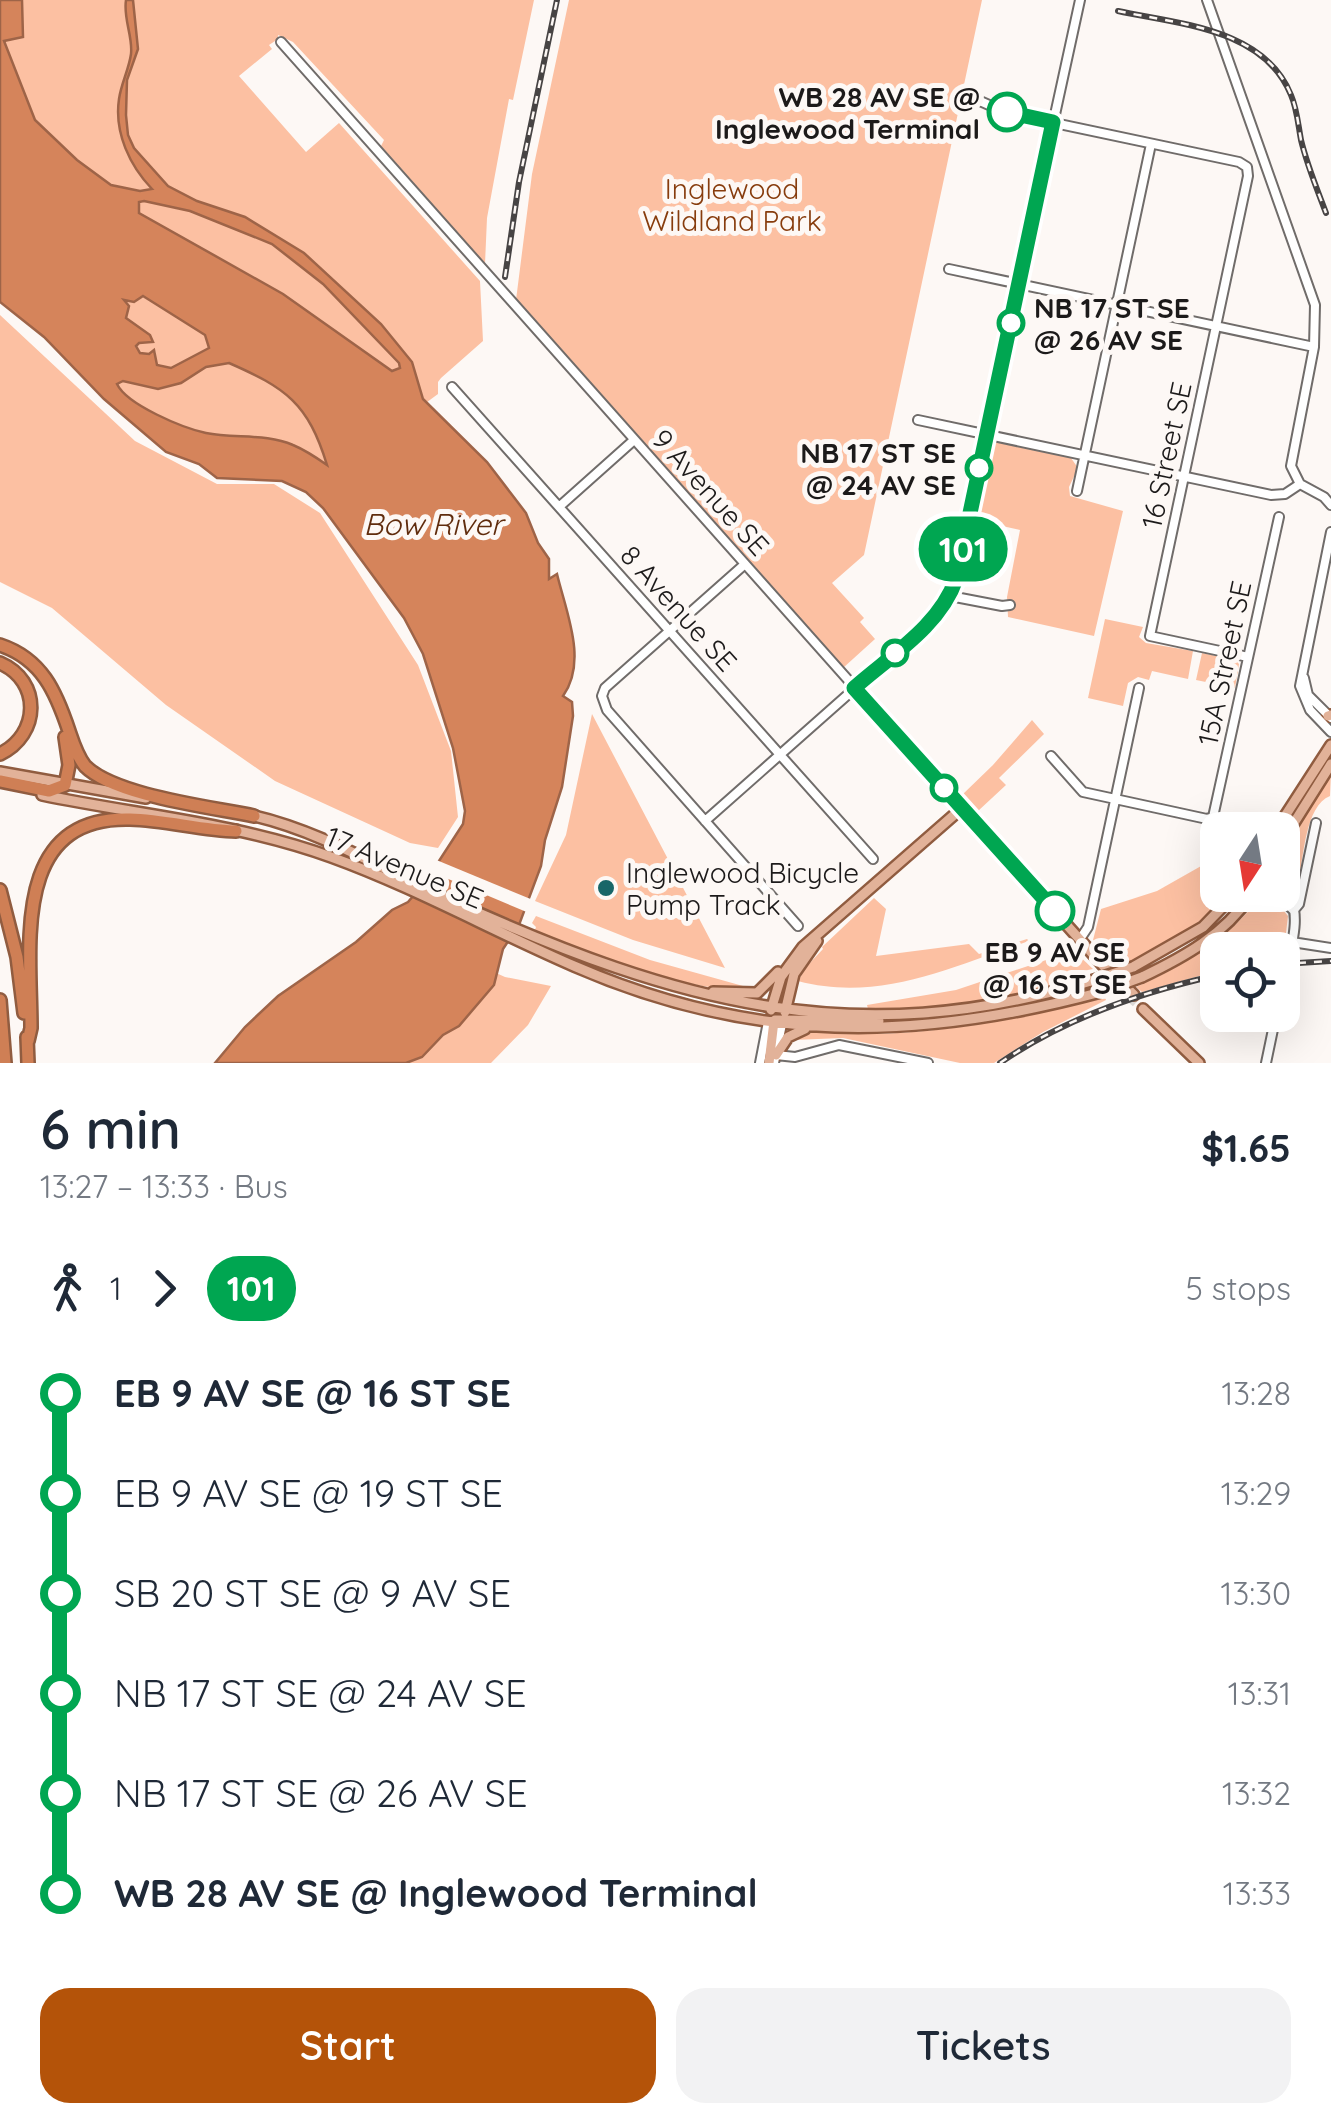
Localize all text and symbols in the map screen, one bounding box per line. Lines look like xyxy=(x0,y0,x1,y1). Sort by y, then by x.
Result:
place label: WB 28 AV SE @ Inglewood Terminal xyxy=(715,79,980,146)
marker: WB 28 AV SE @ Inglewood Terminal xyxy=(988,93,1026,131)
park label: Inglewood Wildland Park xyxy=(642,171,822,238)
place label: NB 17 ST SE @ 26 AV SE xyxy=(1034,290,1190,357)
marker: NB 17 ST SE @ 26 AV SE xyxy=(998,310,1024,336)
street label: 16 Street SE xyxy=(1133,379,1199,531)
street label: 9 Avenue SE xyxy=(645,421,777,563)
place label: NB 17 ST SE @ 24 AV SE xyxy=(800,435,956,502)
marker: NB 17 ST SE @ 24 AV SE xyxy=(966,455,992,481)
water label: Bow River xyxy=(363,505,506,543)
line badge: 101 xyxy=(906,516,1020,582)
text: 101 xyxy=(939,527,987,571)
street label: 8 Avenue SE xyxy=(613,538,745,678)
street label: 15A Street SE xyxy=(1190,578,1258,748)
unlabelled marker xyxy=(882,640,908,666)
unlabelled marker xyxy=(931,775,957,801)
north arrow xyxy=(1200,812,1300,912)
map controls xyxy=(1200,812,1300,1032)
street label: 17 Avenue SE xyxy=(321,818,489,916)
place label: Inglewood Bicycle Pump Track xyxy=(626,855,859,922)
marker: Inglewood Bicycle Pump Track xyxy=(595,877,617,899)
marker: EB 9 AV SE @ 16 ST SE xyxy=(1036,892,1074,930)
button: locate xyxy=(1200,932,1300,1032)
place label: EB 9 AV SE @ 16 ST SE xyxy=(983,934,1127,1001)
text: 6 min xyxy=(40,1094,181,1163)
text: $1.65 xyxy=(1201,1124,1291,1172)
text: 13:27 – 13:33 · Bus xyxy=(40,1166,288,1206)
icon: walk xyxy=(40,1261,95,1316)
icon: forward xyxy=(137,1261,192,1316)
text: 101 xyxy=(227,1266,276,1310)
text: 1 xyxy=(110,1268,122,1308)
text: 5 stops xyxy=(1185,1268,1291,1308)
text: EB 9 AV SE @ 16 ST SE xyxy=(114,1369,511,1417)
text: 13:28 xyxy=(1221,1373,1291,1413)
text: EB 9 AV SE @ 19 ST SE xyxy=(114,1469,503,1517)
text: 13:29 xyxy=(1221,1473,1291,1513)
text: SB 20 ST SE @ 9 AV SE xyxy=(114,1569,511,1617)
text: 13:30 xyxy=(1221,1573,1291,1613)
text: NB 17 ST SE @ 24 AV SE xyxy=(114,1669,527,1717)
text: 13:31 xyxy=(1228,1673,1291,1713)
text: NB 17 ST SE @ 26 AV SE xyxy=(114,1769,528,1817)
text: 13:32 xyxy=(1222,1773,1291,1813)
text: WB 28 AV SE @ Inglewood Terminal xyxy=(114,1869,758,1917)
text: 13:33 xyxy=(1223,1873,1291,1913)
button: Start xyxy=(40,1988,656,2103)
button: Tickets xyxy=(676,1988,1291,2103)

